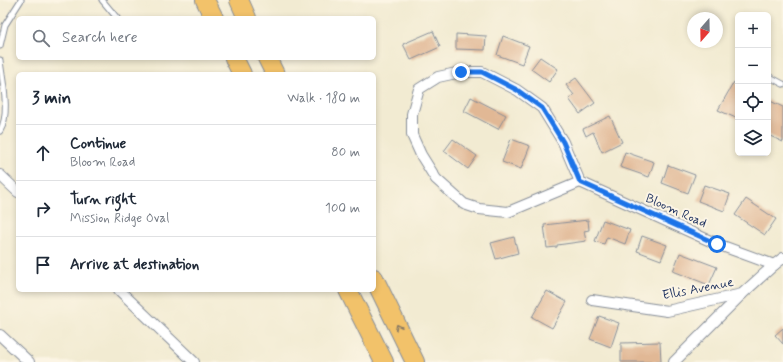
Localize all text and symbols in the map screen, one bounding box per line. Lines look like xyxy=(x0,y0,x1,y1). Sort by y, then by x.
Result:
north arrow xyxy=(687,12,723,48)
map controls xyxy=(735,12,771,156)
button: + xyxy=(735,12,771,48)
search box xyxy=(16,16,376,60)
icon: search xyxy=(30,27,52,49)
text: Search here xyxy=(62,28,138,48)
button: − xyxy=(735,48,771,84)
route end xyxy=(452,63,470,81)
button: locate xyxy=(735,84,771,120)
text: 3 min xyxy=(32,87,71,109)
text: Walk · 180 m xyxy=(287,90,360,107)
button: layers xyxy=(735,120,771,156)
text: Continue xyxy=(70,134,126,154)
icon: ahead xyxy=(32,142,54,164)
text: 80 m xyxy=(331,144,360,161)
text: Bloom Road xyxy=(70,154,135,171)
text: Turn right xyxy=(70,190,137,210)
street label: Bloom Road xyxy=(643,190,709,232)
icon: right xyxy=(32,198,54,220)
text: 100 m xyxy=(325,200,360,217)
text: Mission Ridge Oval xyxy=(70,210,169,227)
route start xyxy=(708,235,726,253)
icon: arrive xyxy=(32,254,54,276)
text: Arrive at destination xyxy=(70,255,199,275)
street label: Ellis Avenue xyxy=(661,274,735,304)
one-way arrow xyxy=(395,324,403,331)

